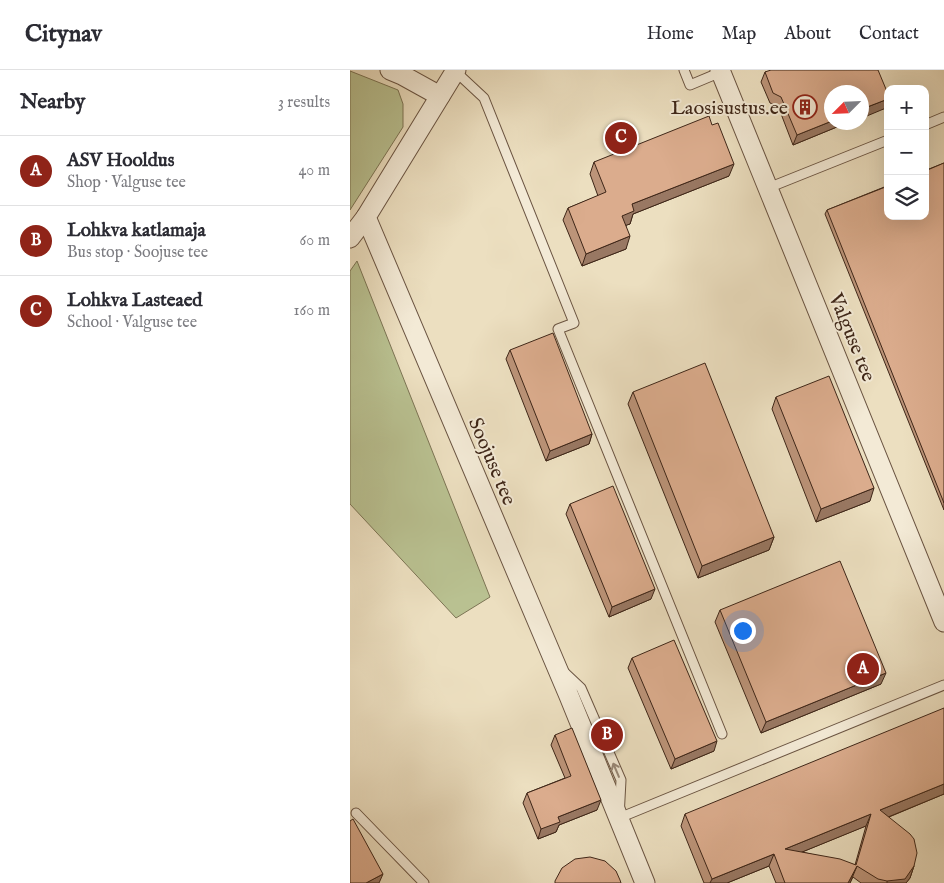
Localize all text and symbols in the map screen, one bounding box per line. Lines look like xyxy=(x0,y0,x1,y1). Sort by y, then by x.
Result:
text: Citynav xyxy=(25,19,102,50)
text: Home xyxy=(647,23,694,46)
text: Map xyxy=(722,23,756,46)
text: About xyxy=(784,23,831,46)
text: Contact xyxy=(859,23,919,46)
north arrow xyxy=(824,85,869,130)
map controls xyxy=(884,85,929,220)
button: + xyxy=(884,85,929,130)
text: Nearby xyxy=(20,89,85,116)
text: 3 results xyxy=(278,93,330,113)
building icon: Laosisustus.ee xyxy=(792,94,818,120)
place label: Laosisustus.ee xyxy=(671,96,788,121)
pin: C xyxy=(605,119,637,157)
button: − xyxy=(884,130,929,175)
text: ASV Hooldus xyxy=(67,149,174,173)
text: A xyxy=(31,161,41,181)
text: 40 m xyxy=(298,161,330,181)
text: Shop · Valguse tee xyxy=(67,173,186,193)
button: layers xyxy=(884,175,929,220)
text: Lohkva katlamaja xyxy=(67,219,206,243)
text: B xyxy=(31,231,41,251)
text: 60 m xyxy=(300,231,330,251)
text: Bus stop · Soojuse tee xyxy=(67,243,208,263)
text: Lohkva Lasteaed xyxy=(67,289,203,313)
street label: Valguse tee xyxy=(822,289,881,385)
text: C xyxy=(30,301,42,321)
text: 160 m xyxy=(294,301,330,321)
text: School · Valguse tee xyxy=(67,313,197,333)
street label: Soojuse tee xyxy=(462,414,521,509)
your location xyxy=(730,618,756,644)
pin: A xyxy=(847,650,879,688)
pin: B xyxy=(591,716,623,754)
one-way arrow xyxy=(611,763,621,778)

